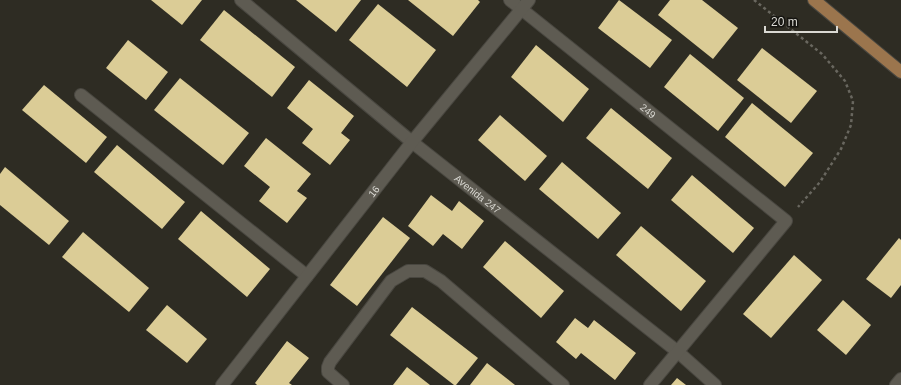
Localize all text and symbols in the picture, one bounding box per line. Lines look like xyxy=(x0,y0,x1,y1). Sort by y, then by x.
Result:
scale bar xyxy=(765,8,837,34)
text: 20 m xyxy=(771,15,798,29)
street label: 249 xyxy=(638,101,658,120)
street label: Avenida 247 xyxy=(453,172,503,216)
street label: 16 xyxy=(366,183,382,199)

